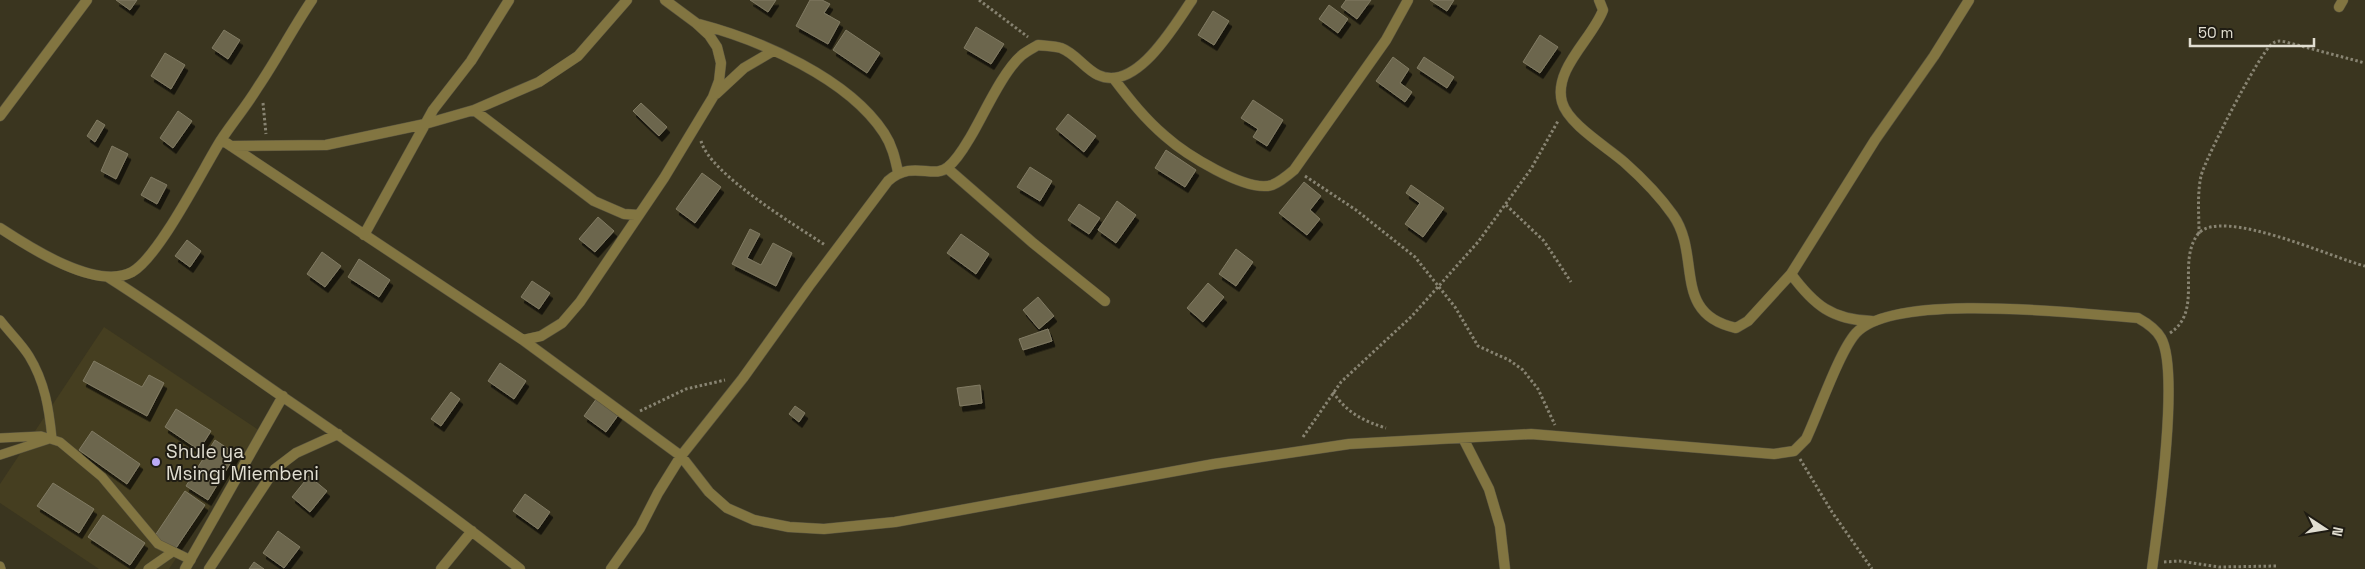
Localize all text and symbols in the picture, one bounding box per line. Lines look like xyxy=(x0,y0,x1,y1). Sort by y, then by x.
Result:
scale bar xyxy=(2190,15,2314,47)
text: 50 m xyxy=(2198,23,2233,42)
place label: Shule ya Msingi Miembeni xyxy=(166,439,319,486)
marker: Shule ya Msingi Miembeni xyxy=(150,456,162,468)
north arrow xyxy=(2300,504,2350,554)
text: N xyxy=(2328,525,2347,538)

